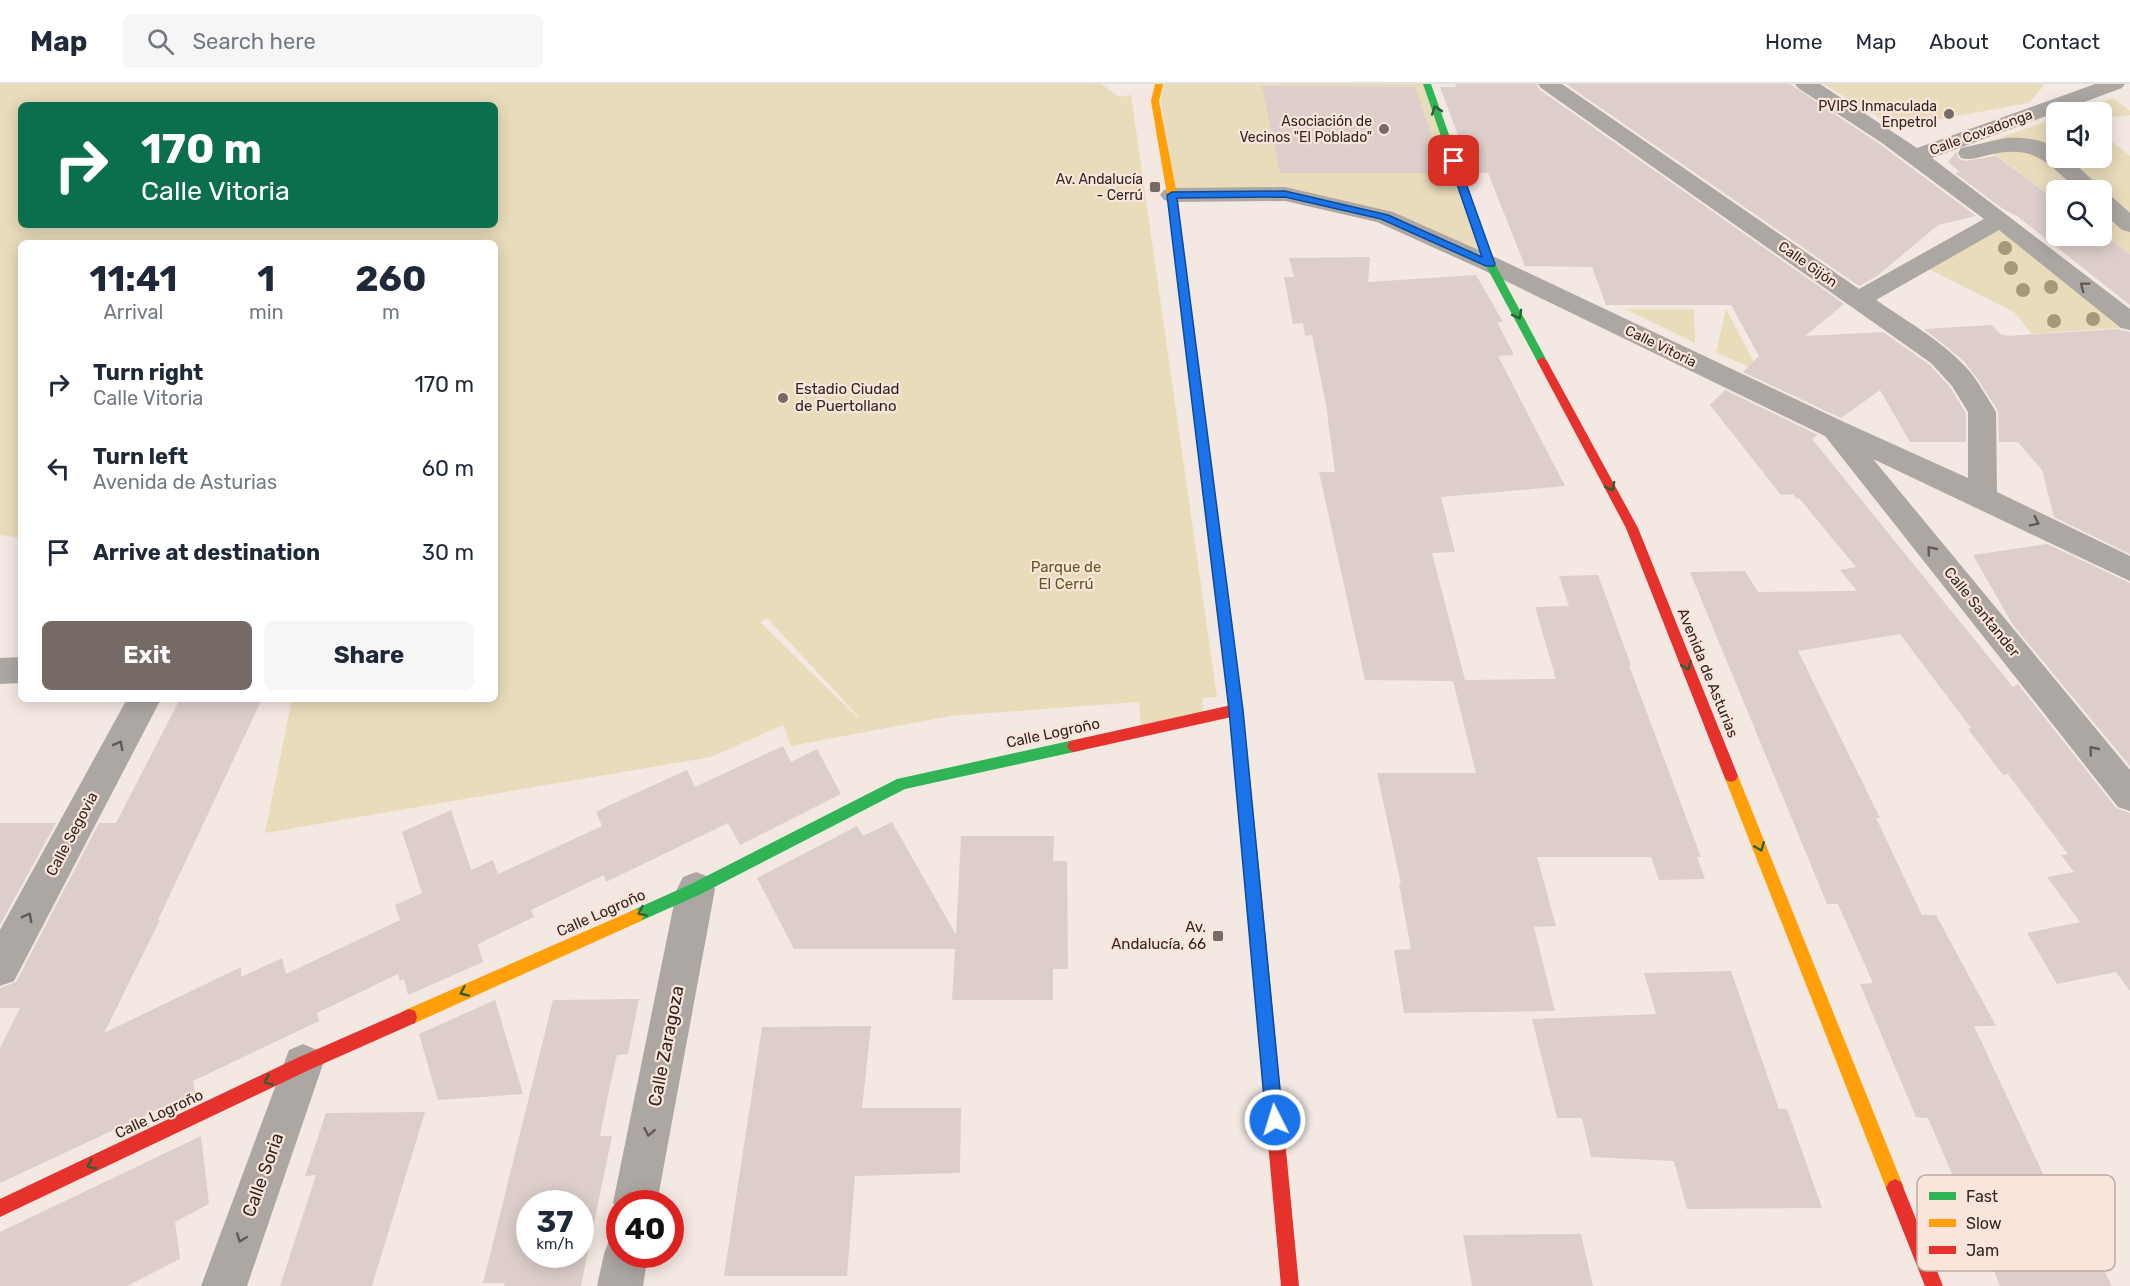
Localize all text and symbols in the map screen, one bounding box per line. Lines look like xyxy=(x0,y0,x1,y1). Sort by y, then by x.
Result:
search box xyxy=(123,14,543,68)
text: Map xyxy=(30,25,87,58)
icon: search xyxy=(144,25,177,58)
text: Search here xyxy=(192,28,316,55)
text: Home xyxy=(1765,29,1822,54)
text: Map xyxy=(1855,29,1896,54)
text: About xyxy=(1929,29,1989,54)
text: Contact xyxy=(2022,29,2100,54)
place label: PVIPS Inmaculada Enpetrol xyxy=(1818,98,1937,131)
map controls xyxy=(2046,102,2112,246)
button: sound xyxy=(2046,102,2112,168)
one-way arrow xyxy=(1430,105,1443,116)
street label: Calle Covadonga xyxy=(1927,106,2035,159)
marker: PVIPS Inmaculada Enpetrol xyxy=(1942,107,1956,121)
place label: Asociación de Vecinos "El Poblado" xyxy=(1239,113,1372,146)
marker: Asociación de Vecinos "El Poblado" xyxy=(1377,122,1391,136)
text: 170 m xyxy=(141,124,262,174)
icon: right xyxy=(42,126,120,204)
pin xyxy=(1428,135,1479,186)
icon: arrive xyxy=(1437,144,1470,177)
place label: Av. Andalucía - Cerrú xyxy=(1056,171,1143,204)
text: Calle Vitoria xyxy=(141,175,290,207)
marker: Av. Andalucía - Cerrú xyxy=(1148,180,1162,194)
button: search xyxy=(2046,180,2112,246)
street label: Calle Gijón xyxy=(1775,238,1840,291)
text: 11:41 xyxy=(90,257,177,300)
text: 1 xyxy=(257,257,275,300)
text: 260 xyxy=(355,257,426,300)
one-way arrow xyxy=(2079,283,2090,294)
text: Arrival xyxy=(103,300,163,324)
text: min xyxy=(249,300,284,324)
text: m xyxy=(382,300,400,324)
one-way arrow xyxy=(1511,309,1522,319)
street label: Calle Vitoria xyxy=(1622,322,1699,371)
text: Turn right xyxy=(93,359,203,386)
icon: right xyxy=(42,368,75,401)
text: 170 m xyxy=(414,371,474,398)
place label: Estadio Ciudad de Puertollano xyxy=(795,380,900,415)
text: Calle Vitoria xyxy=(93,386,203,410)
marker: Estadio Ciudad de Puertollano xyxy=(776,391,790,405)
text: Turn left xyxy=(93,443,188,470)
icon: left xyxy=(42,452,75,485)
text: 60 m xyxy=(422,455,474,482)
text: Avenida de Asturias xyxy=(93,470,277,494)
one-way arrow xyxy=(1604,481,1615,491)
one-way arrow xyxy=(2029,515,2040,527)
icon: arrive xyxy=(42,536,75,569)
text: Arrive at destination xyxy=(93,539,320,566)
text: 30 m xyxy=(422,539,474,566)
one-way arrow xyxy=(1927,545,1938,556)
park label: Parque de El Cerrú xyxy=(1031,558,1101,593)
street label: Calle Santander xyxy=(1940,563,2024,661)
street label: Avenida de Asturias xyxy=(1674,606,1742,741)
button: Exit xyxy=(42,621,252,690)
button: Share xyxy=(264,621,474,690)
one-way arrow xyxy=(1680,660,1693,671)
street label: Calle Logroño xyxy=(1004,714,1102,752)
one-way arrow xyxy=(112,741,123,751)
one-way arrow xyxy=(2090,746,2101,757)
street label: Calle Segovia xyxy=(42,789,102,879)
one-way arrow xyxy=(1753,841,1765,852)
street label: Calle Logroño xyxy=(554,885,648,941)
one-way arrow xyxy=(638,905,649,917)
one-way arrow xyxy=(20,912,32,923)
place label: Av. Andalucía, 66 xyxy=(1111,918,1206,953)
marker: Av. Andalucía, 66 xyxy=(1211,929,1225,943)
street label: Calle Zaragoza xyxy=(644,984,688,1108)
one-way arrow xyxy=(460,985,471,997)
one-way arrow xyxy=(263,1074,274,1086)
street label: Calle Logroño xyxy=(112,1086,206,1142)
position arrow xyxy=(1243,1088,1307,1152)
one-way arrow xyxy=(643,1126,656,1136)
street label: Calle Soria xyxy=(238,1130,288,1220)
one-way arrow xyxy=(87,1157,98,1169)
legend xyxy=(1917,1175,2115,1271)
text: Fast xyxy=(1966,1187,1998,1206)
speed limit sign: 40 xyxy=(606,1190,684,1268)
text: 37 xyxy=(537,1204,573,1240)
text: Slow xyxy=(1966,1214,2002,1233)
one-way arrow xyxy=(236,1232,249,1243)
text: km/h xyxy=(536,1235,574,1253)
text: Jam xyxy=(1966,1241,1999,1260)

